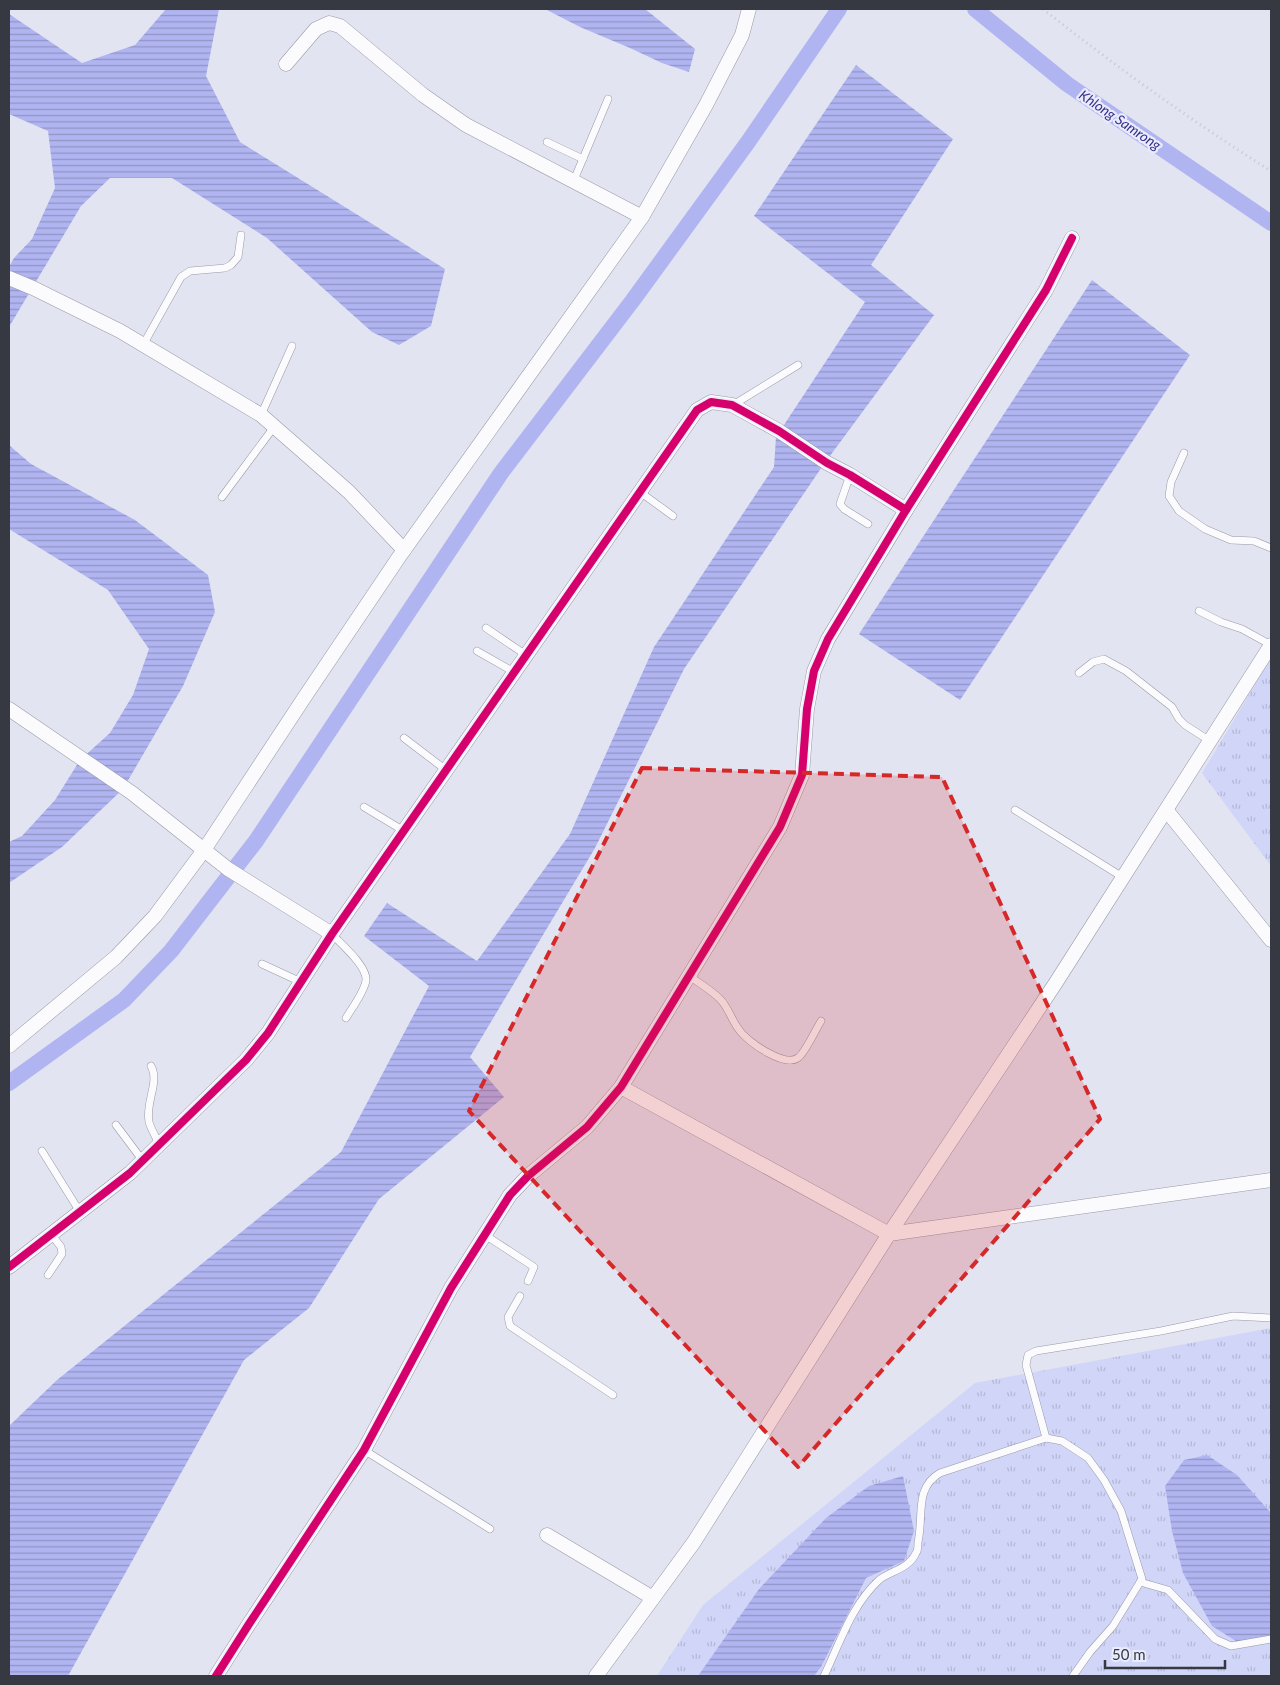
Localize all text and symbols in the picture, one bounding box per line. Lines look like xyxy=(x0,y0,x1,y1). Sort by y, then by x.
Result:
water label: Khlong Samrong xyxy=(1076,86,1165,153)
scale bar xyxy=(1105,1638,1225,1670)
text: 50 m xyxy=(1112,1645,1146,1663)

